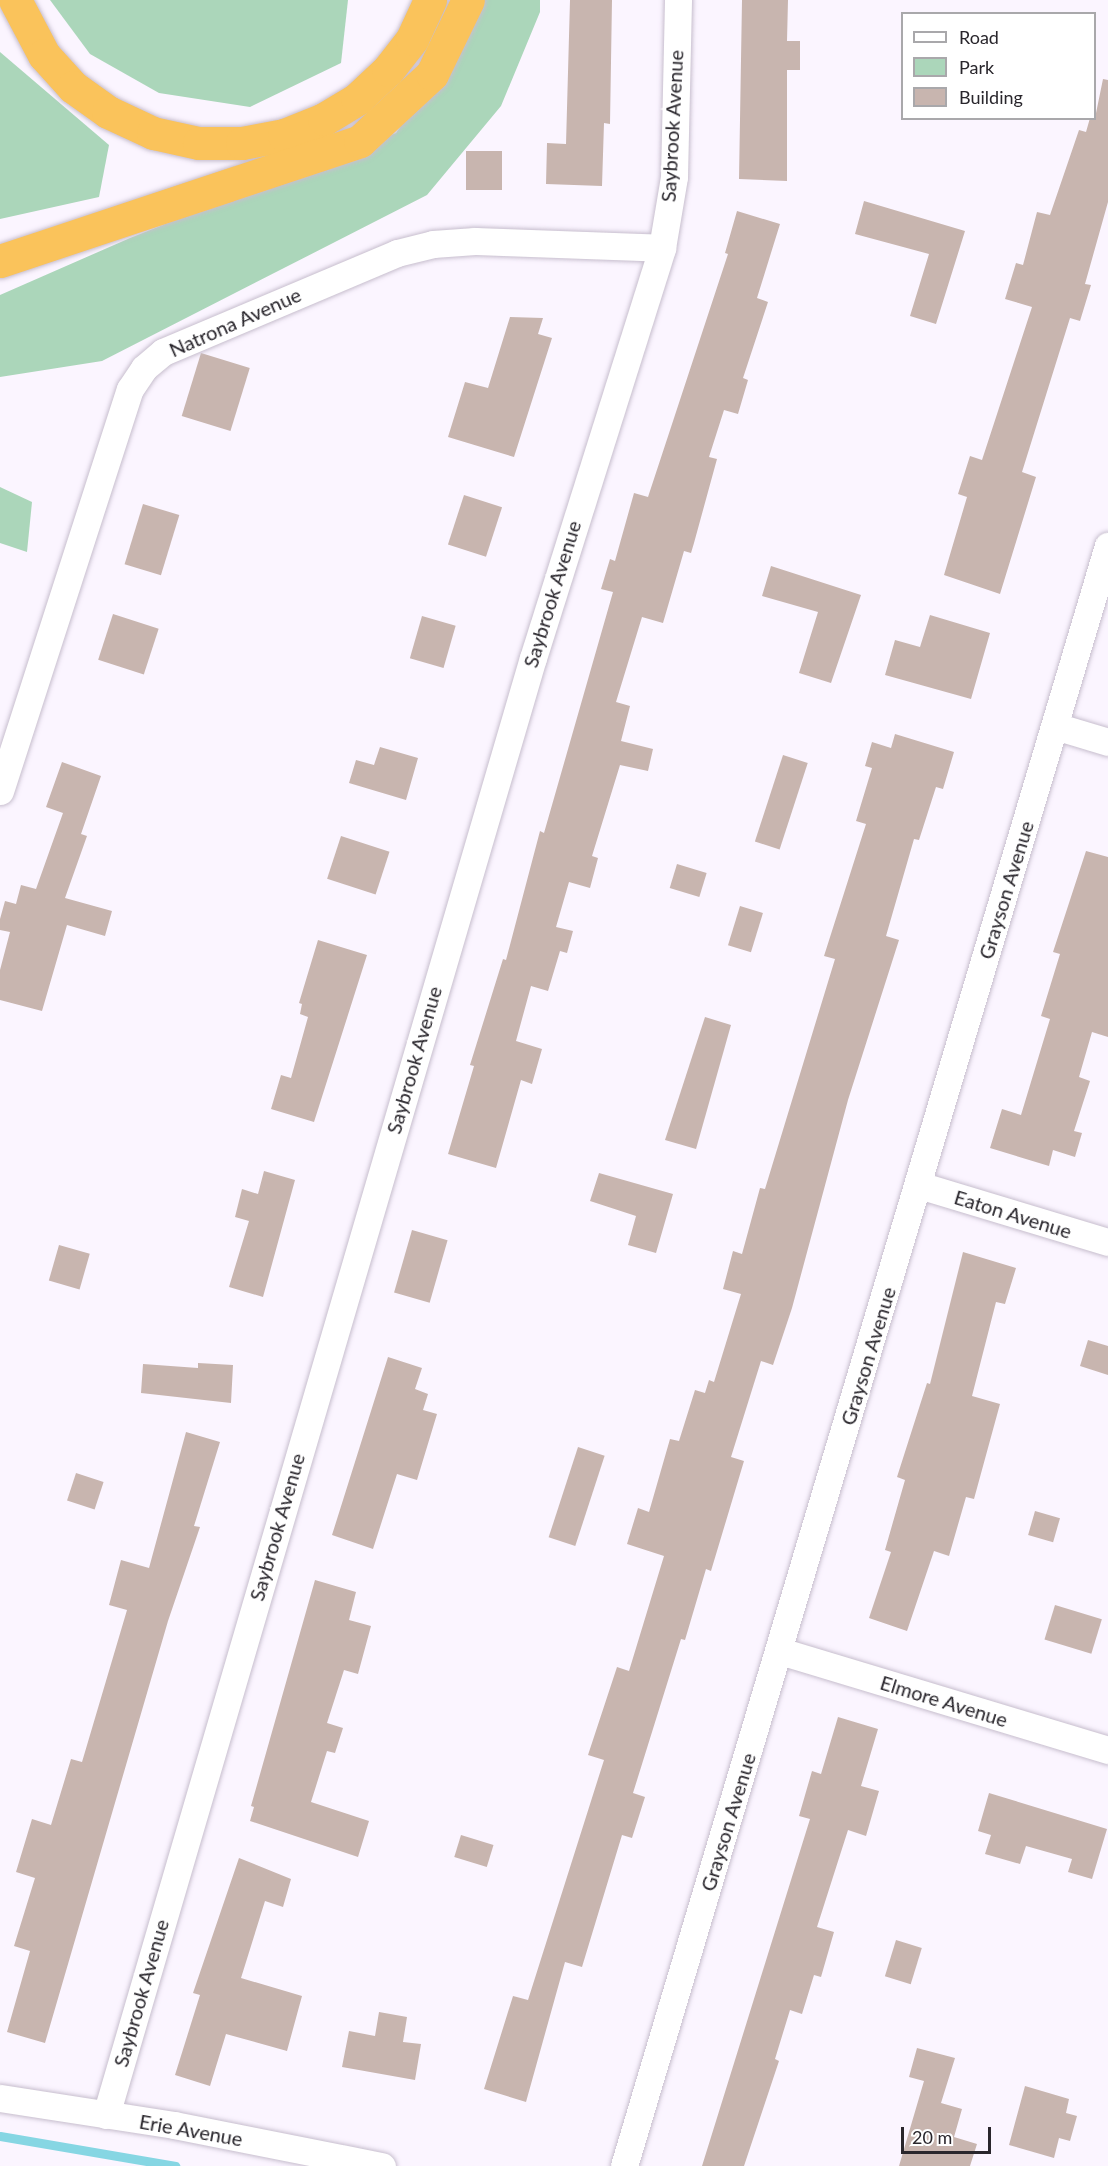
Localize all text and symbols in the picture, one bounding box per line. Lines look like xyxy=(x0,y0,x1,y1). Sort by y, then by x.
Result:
legend xyxy=(901,12,1096,120)
text: Road xyxy=(959,26,999,48)
street label: Saybrook Avenue xyxy=(656,49,688,203)
text: Park xyxy=(959,56,994,78)
text: Building xyxy=(959,86,1023,108)
street label: Natrona Avenue xyxy=(165,282,305,362)
street label: Saybrook Avenue xyxy=(518,517,586,671)
street label: Grayson Avenue xyxy=(973,818,1039,962)
street label: Saybrook Avenue xyxy=(381,983,447,1137)
street label: Eaton Avenue xyxy=(951,1185,1075,1243)
street label: Grayson Avenue xyxy=(835,1284,901,1428)
street label: Saybrook Avenue xyxy=(244,1450,310,1604)
street label: Elmore Avenue xyxy=(877,1670,1011,1732)
street label: Grayson Avenue xyxy=(695,1750,761,1894)
street label: Saybrook Avenue xyxy=(108,1916,174,2070)
street label: Erie Avenue xyxy=(137,2109,245,2151)
scale bar xyxy=(904,2115,994,2153)
text: 20 m xyxy=(912,2126,952,2148)

